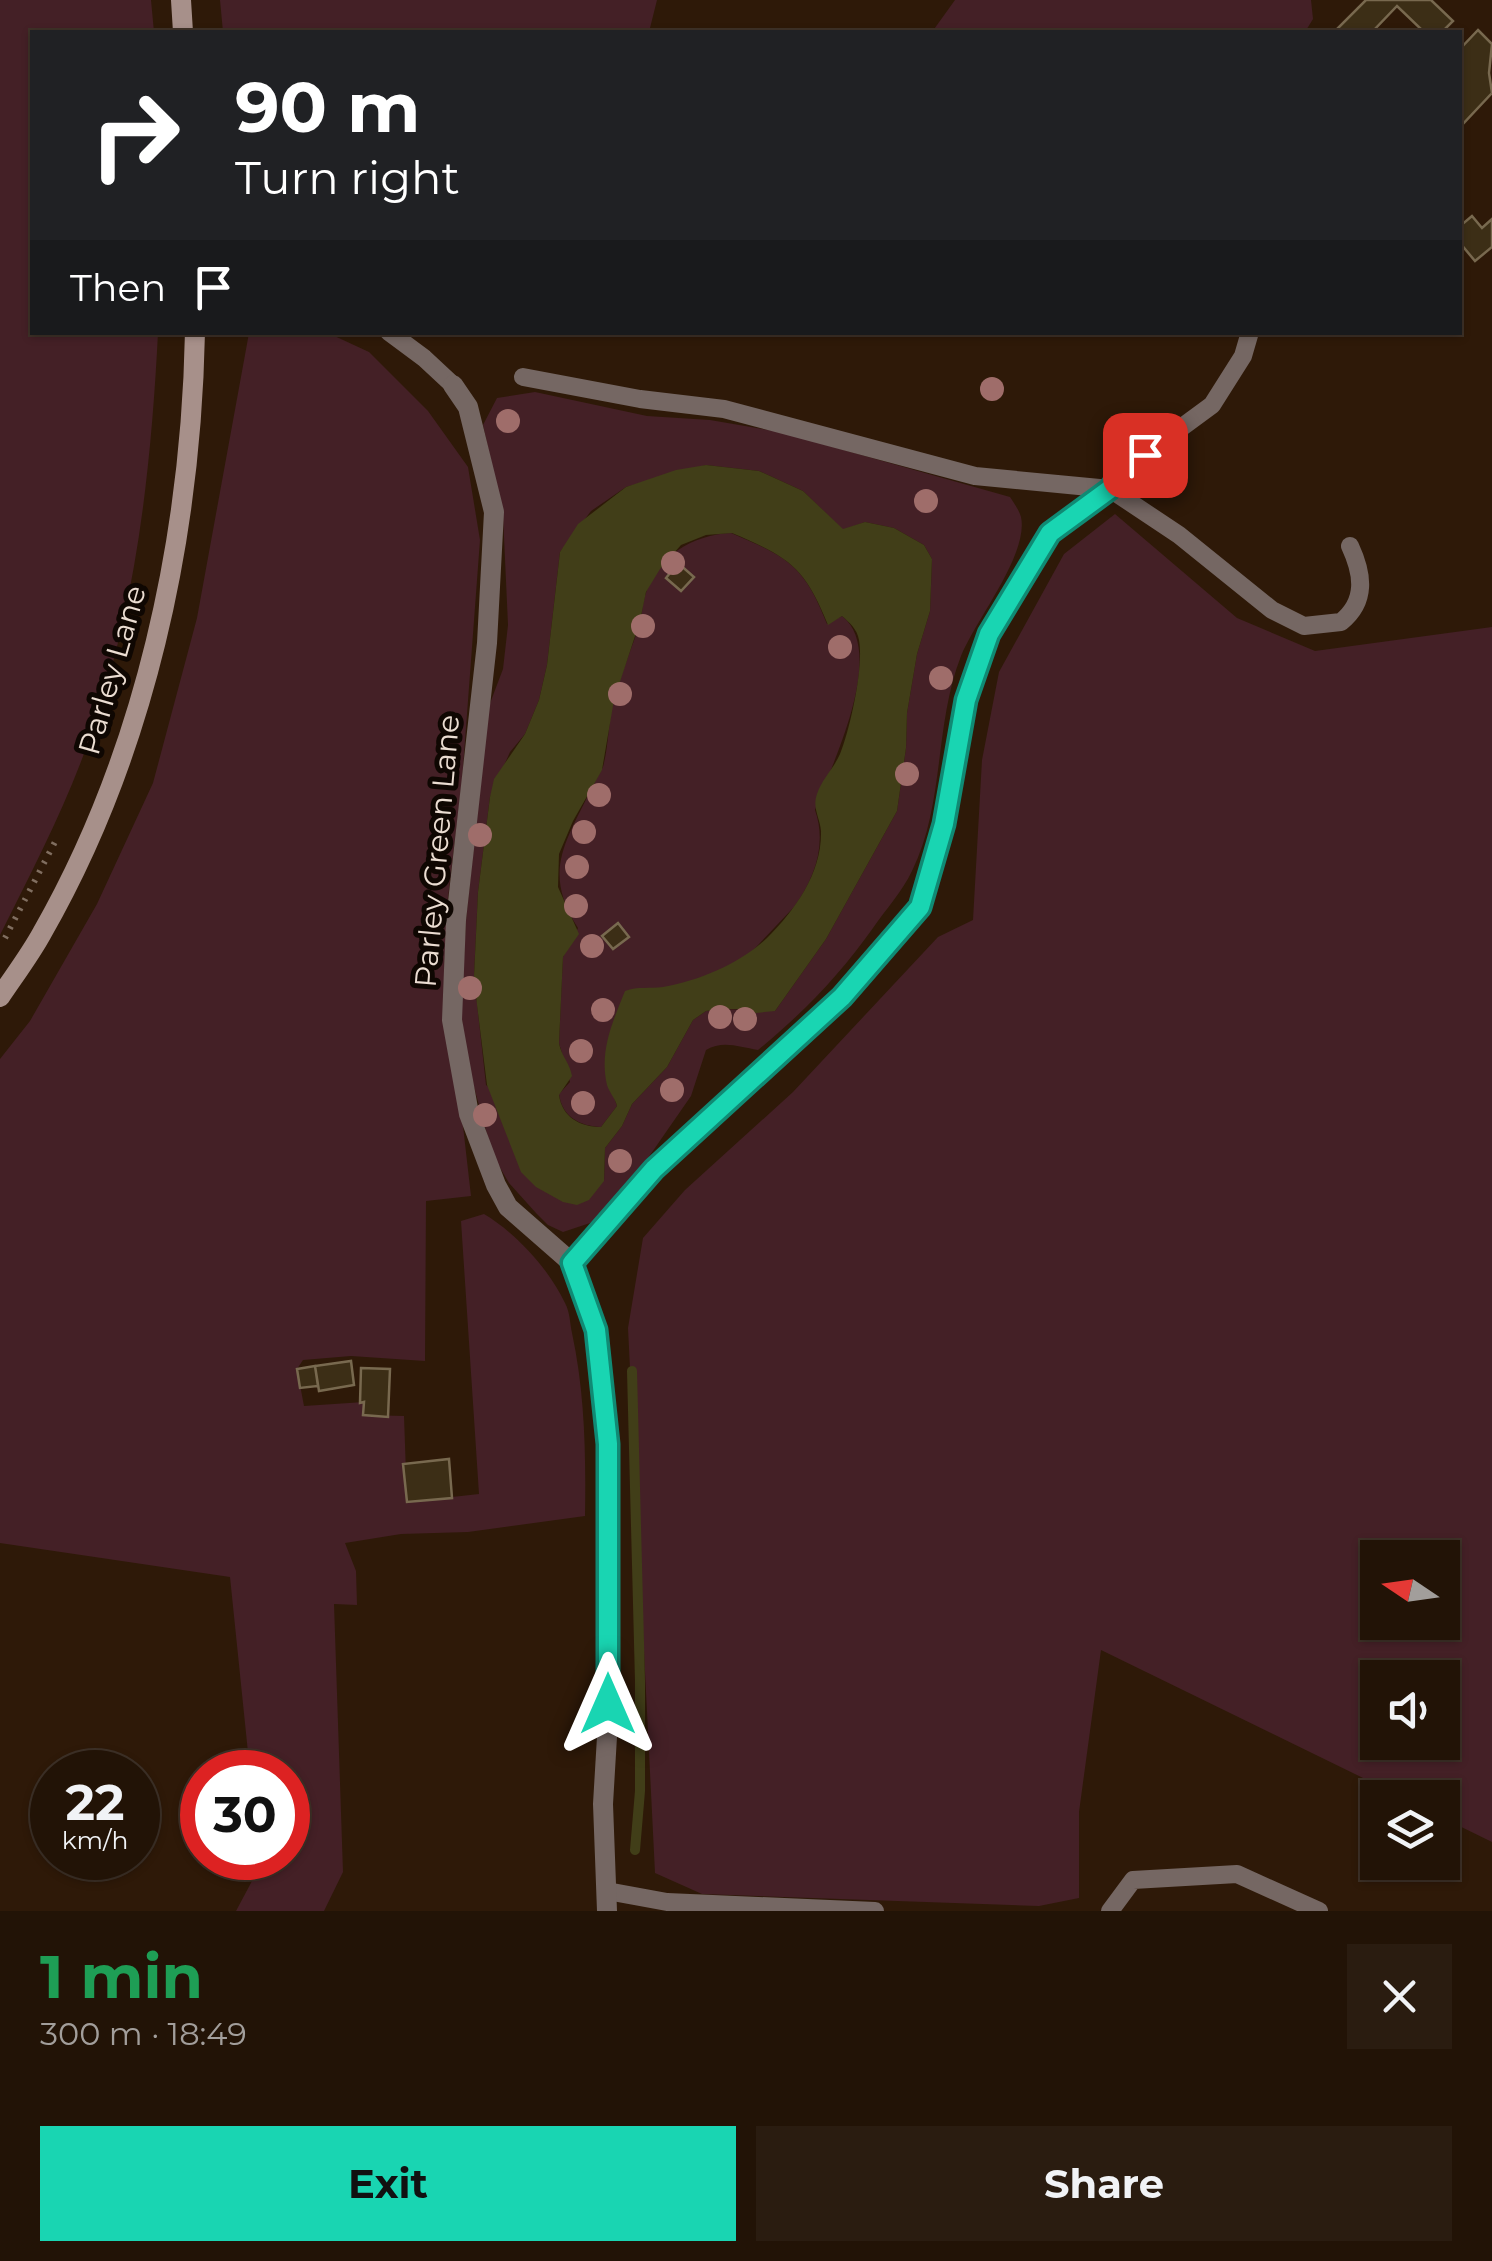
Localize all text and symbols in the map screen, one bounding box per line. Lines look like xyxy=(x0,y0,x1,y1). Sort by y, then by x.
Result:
text: 90 m xyxy=(235,64,420,150)
icon: right xyxy=(70,70,200,200)
text: Turn right xyxy=(235,150,460,205)
icon: arrive xyxy=(186,260,241,315)
text: Then xyxy=(70,264,166,311)
pin xyxy=(1103,413,1188,498)
icon: arrive xyxy=(1118,428,1173,483)
street label: Parley Lane xyxy=(70,581,154,759)
street label: Parley Green Lane xyxy=(407,713,467,989)
north arrow xyxy=(1360,1540,1460,1640)
map controls xyxy=(1360,1540,1460,1880)
position arrow xyxy=(556,1652,660,1756)
button: sound xyxy=(1360,1660,1460,1760)
speed limit sign: 30 xyxy=(180,1750,310,1880)
text: 22 xyxy=(66,1772,125,1833)
button: layers xyxy=(1360,1780,1460,1880)
text: km/h xyxy=(62,1825,128,1855)
text: 1 min xyxy=(40,1940,203,2013)
button: close xyxy=(1347,1944,1452,2049)
text: 300 m · 18:49 xyxy=(40,2014,247,2053)
button: Exit xyxy=(40,2126,736,2241)
button: Share xyxy=(756,2126,1452,2241)

